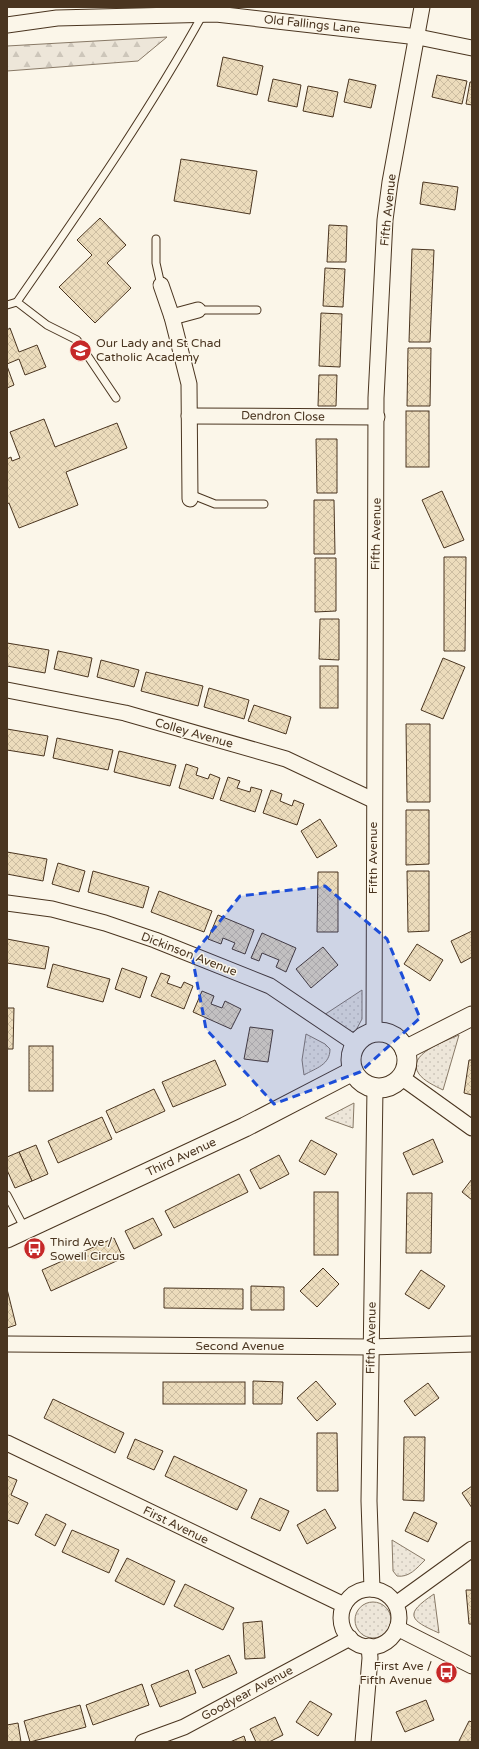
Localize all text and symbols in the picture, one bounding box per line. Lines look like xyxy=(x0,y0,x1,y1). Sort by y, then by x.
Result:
street label: Old Fallings Lane xyxy=(263,12,361,36)
street label: Fifth Avenue xyxy=(377,173,399,247)
place label: Our Lady and St Chad Catholic Academy xyxy=(96,336,221,364)
school or university icon: Our Lady and St Chad Catholic Academy xyxy=(67,337,93,363)
street label: Dendron Close xyxy=(241,408,325,424)
street label: Fifth Avenue xyxy=(368,497,384,570)
street label: Colley Avenue xyxy=(153,715,235,751)
street label: Fifth Avenue xyxy=(366,822,380,894)
street label: Dickinson Avenue xyxy=(139,929,239,979)
street label: Third Avenue xyxy=(144,1135,218,1179)
place label: Third Ave / Sowell Circus xyxy=(50,1235,125,1263)
bus stop icon: Third Ave / Sowell Circus xyxy=(22,1236,48,1262)
street label: Fifth Avenue xyxy=(363,1301,379,1374)
street label: Second Avenue xyxy=(196,1339,285,1353)
street label: First Avenue xyxy=(141,1503,211,1547)
place label: First Ave / Fifth Avenue xyxy=(359,1659,432,1687)
bus stop icon: First Ave / Fifth Avenue xyxy=(434,1660,460,1686)
street label: Goodyear Avenue xyxy=(199,1663,295,1723)

